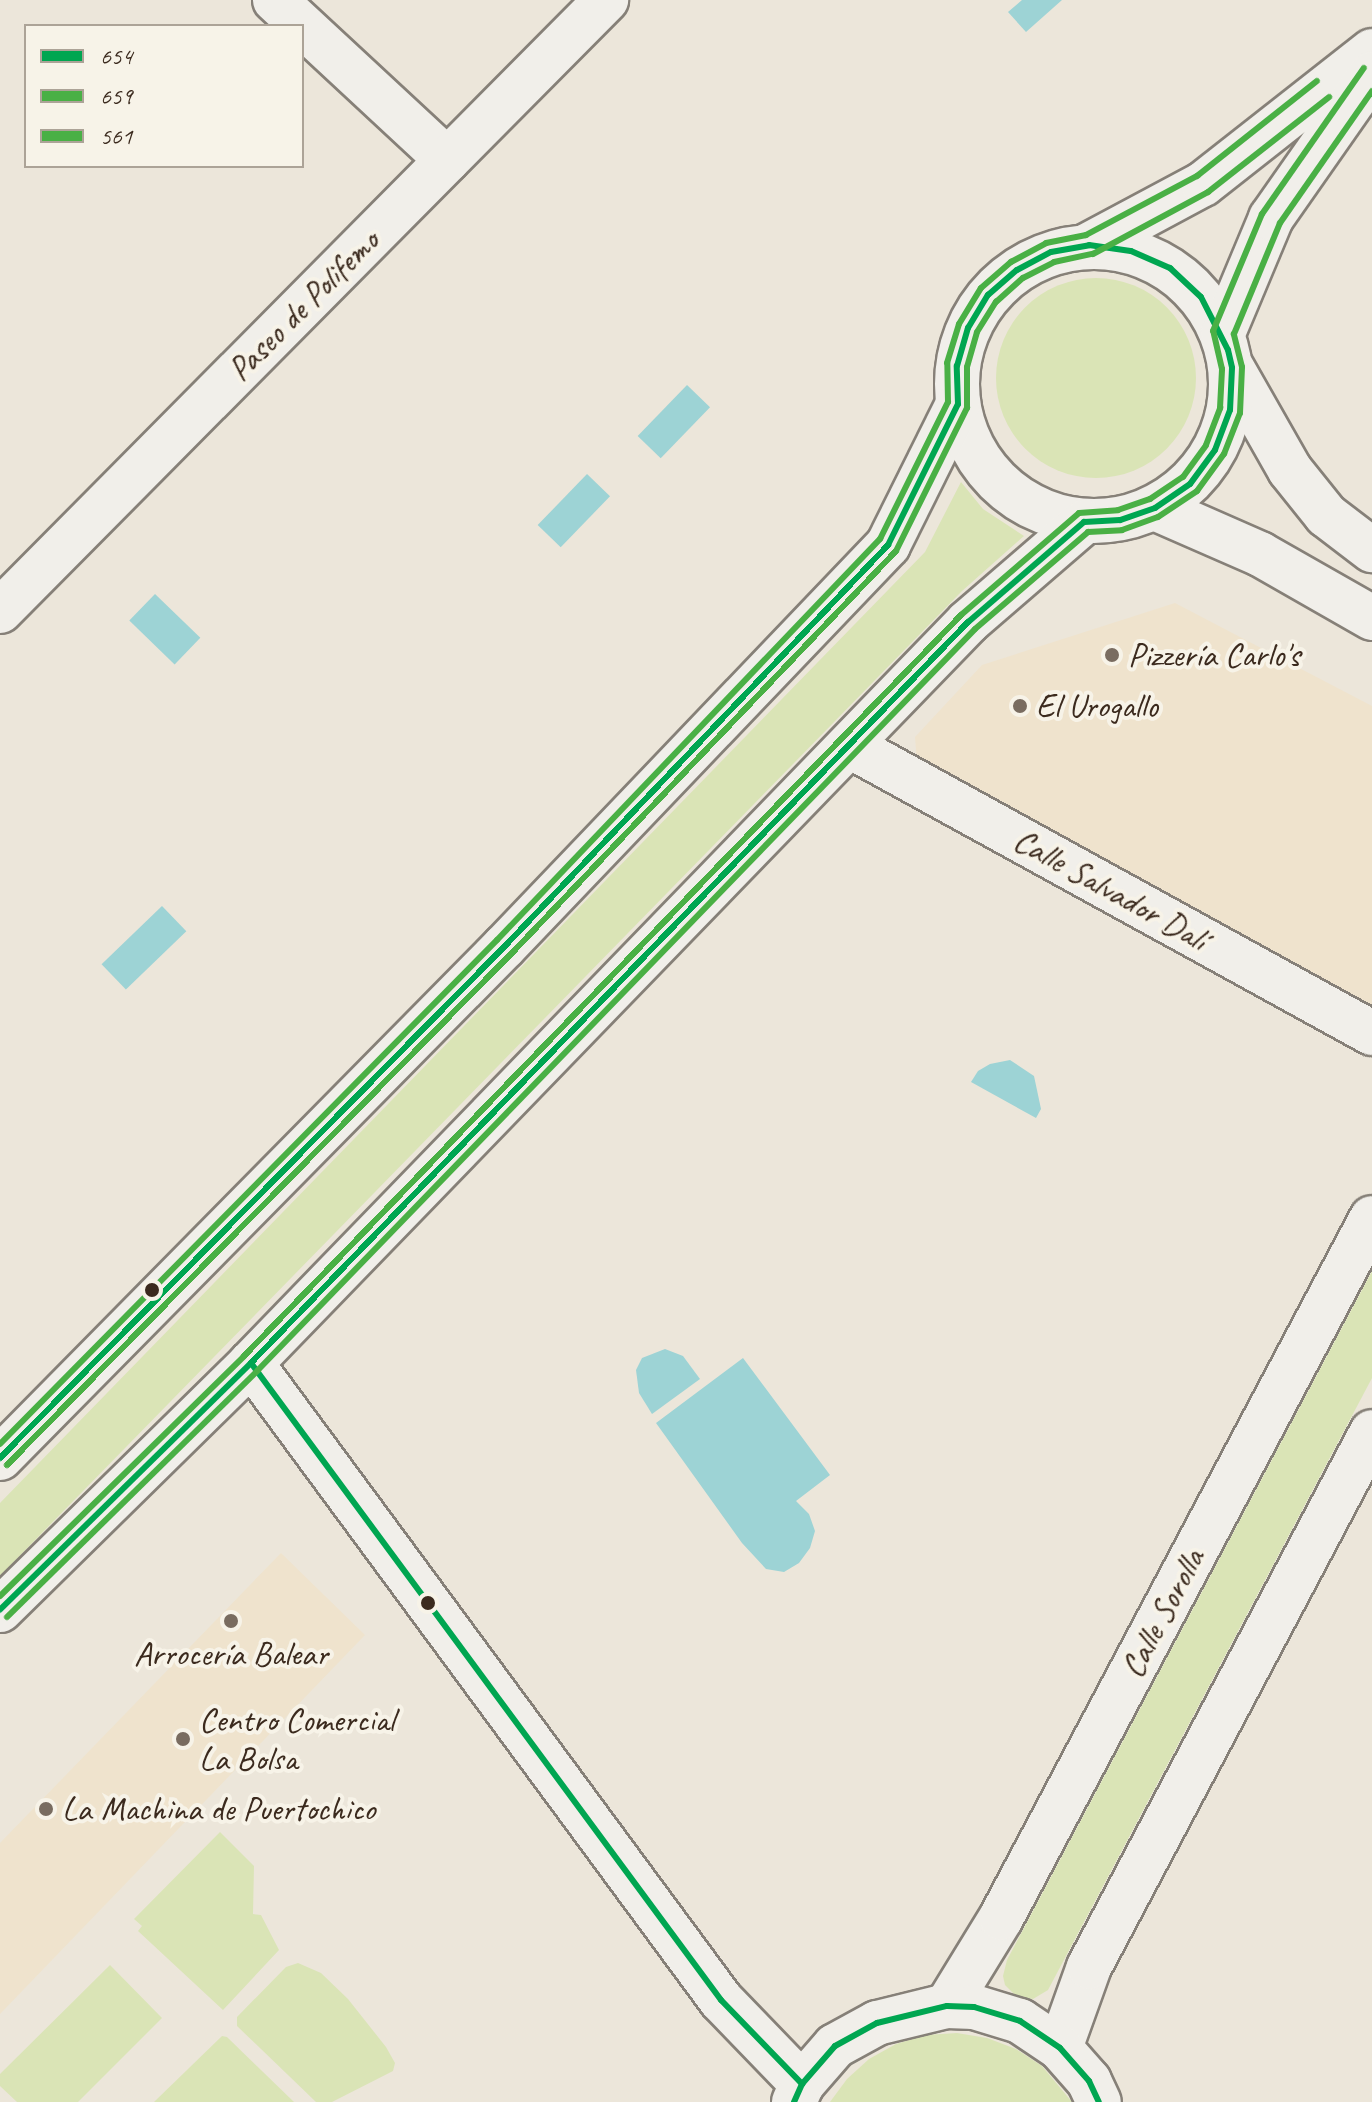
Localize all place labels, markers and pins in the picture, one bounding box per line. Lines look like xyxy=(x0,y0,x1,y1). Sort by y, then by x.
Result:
place label: Pizzería Carlo's xyxy=(1128,635,1301,675)
marker: Pizzería Carlo's xyxy=(1103,646,1121,664)
place label: El Urogallo xyxy=(1036,686,1158,726)
marker: El Urogallo xyxy=(1011,697,1029,715)
unlabelled marker xyxy=(144,1282,160,1298)
unlabelled marker xyxy=(420,1595,436,1611)
marker: Arrocería Balear xyxy=(222,1612,240,1630)
place label: Arrocería Balear xyxy=(134,1634,328,1674)
place label: Centro Comercial La Bolsa xyxy=(199,1699,395,1778)
marker: Centro Comercial La Bolsa xyxy=(174,1730,192,1748)
place label: La Machina de Puertochico xyxy=(62,1789,376,1829)
marker: La Machina de Puertochico xyxy=(37,1800,55,1818)

